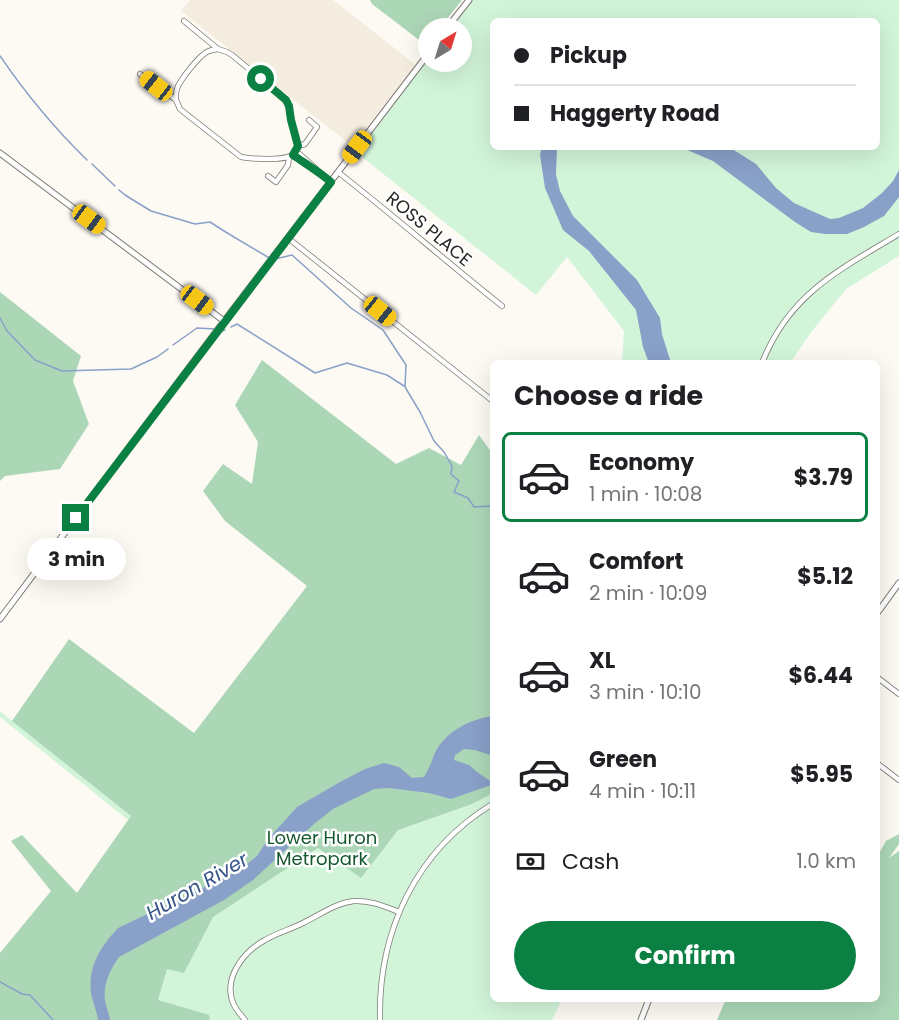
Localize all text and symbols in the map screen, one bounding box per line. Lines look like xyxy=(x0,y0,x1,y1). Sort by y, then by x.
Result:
north arrow xyxy=(418,18,472,72)
map controls xyxy=(418,18,472,72)
text: Pickup xyxy=(550,40,627,71)
route start xyxy=(247,65,274,92)
car xyxy=(136,68,176,104)
text: Haggerty Road xyxy=(550,98,720,129)
car xyxy=(339,127,375,167)
street label: ROSS PLACE xyxy=(381,185,477,272)
car xyxy=(69,201,109,237)
car xyxy=(177,282,217,318)
car xyxy=(360,293,400,329)
text: Choose a ride xyxy=(514,377,703,414)
text: Economy xyxy=(589,447,694,478)
icon: car xyxy=(517,450,571,504)
text: $3.79 xyxy=(794,462,853,493)
text: 1 min · 10:08 xyxy=(589,480,702,508)
route end xyxy=(62,504,89,531)
callout: 3 min xyxy=(26,539,125,581)
text: 3 min xyxy=(48,545,105,573)
text: Comfort xyxy=(589,546,683,577)
icon: car xyxy=(517,549,571,603)
text: $5.12 xyxy=(797,561,853,592)
text: 2 min · 10:09 xyxy=(589,579,707,607)
text: XL xyxy=(589,645,615,676)
icon: car xyxy=(517,648,571,702)
text: $6.44 xyxy=(789,660,853,691)
text: 3 min · 10:10 xyxy=(589,678,702,706)
text: Green xyxy=(589,744,657,775)
icon: car xyxy=(517,747,571,801)
text: $5.95 xyxy=(790,759,853,790)
text: 4 min · 10:11 xyxy=(589,777,696,805)
park label: Lower Huron Metropark xyxy=(267,825,377,871)
water label: Huron River xyxy=(141,845,254,927)
icon: cash xyxy=(514,845,547,878)
text: Cash xyxy=(562,846,619,877)
text: 1.0 km xyxy=(797,847,856,875)
button: Confirm xyxy=(514,921,856,990)

